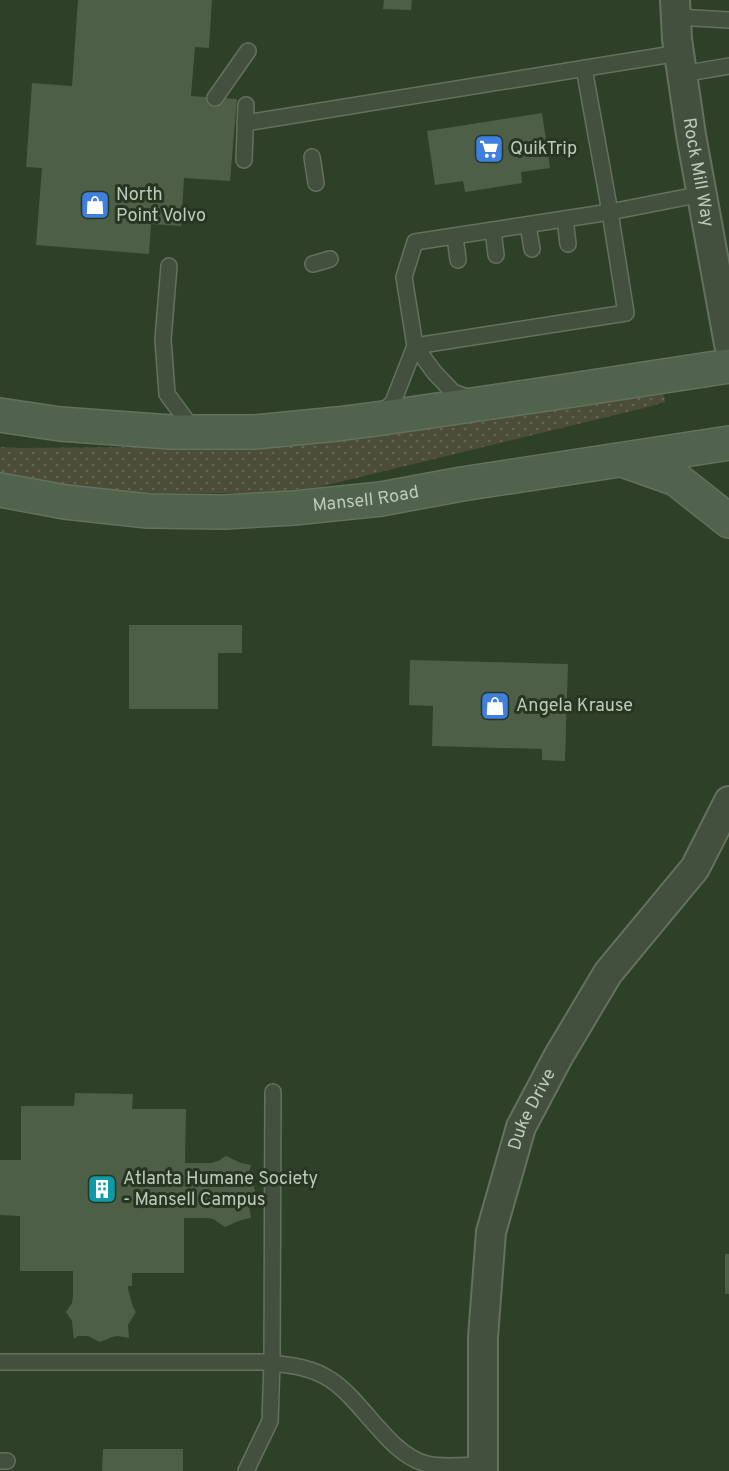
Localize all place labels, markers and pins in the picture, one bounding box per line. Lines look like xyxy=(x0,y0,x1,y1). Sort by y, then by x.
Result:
supermarket icon: QuikTrip xyxy=(473,133,505,165)
place label: QuikTrip xyxy=(510,138,577,161)
place label: North Point Volvo xyxy=(116,184,206,228)
shop icon: North Point Volvo xyxy=(79,189,111,221)
shop icon: Angela Krause xyxy=(479,690,511,722)
place label: Angela Krause xyxy=(516,695,633,718)
place label: Atlanta Humane Society - Mansell Campus xyxy=(123,1168,318,1212)
building icon: Atlanta Humane Society - Mansell Campus xyxy=(86,1173,118,1205)

